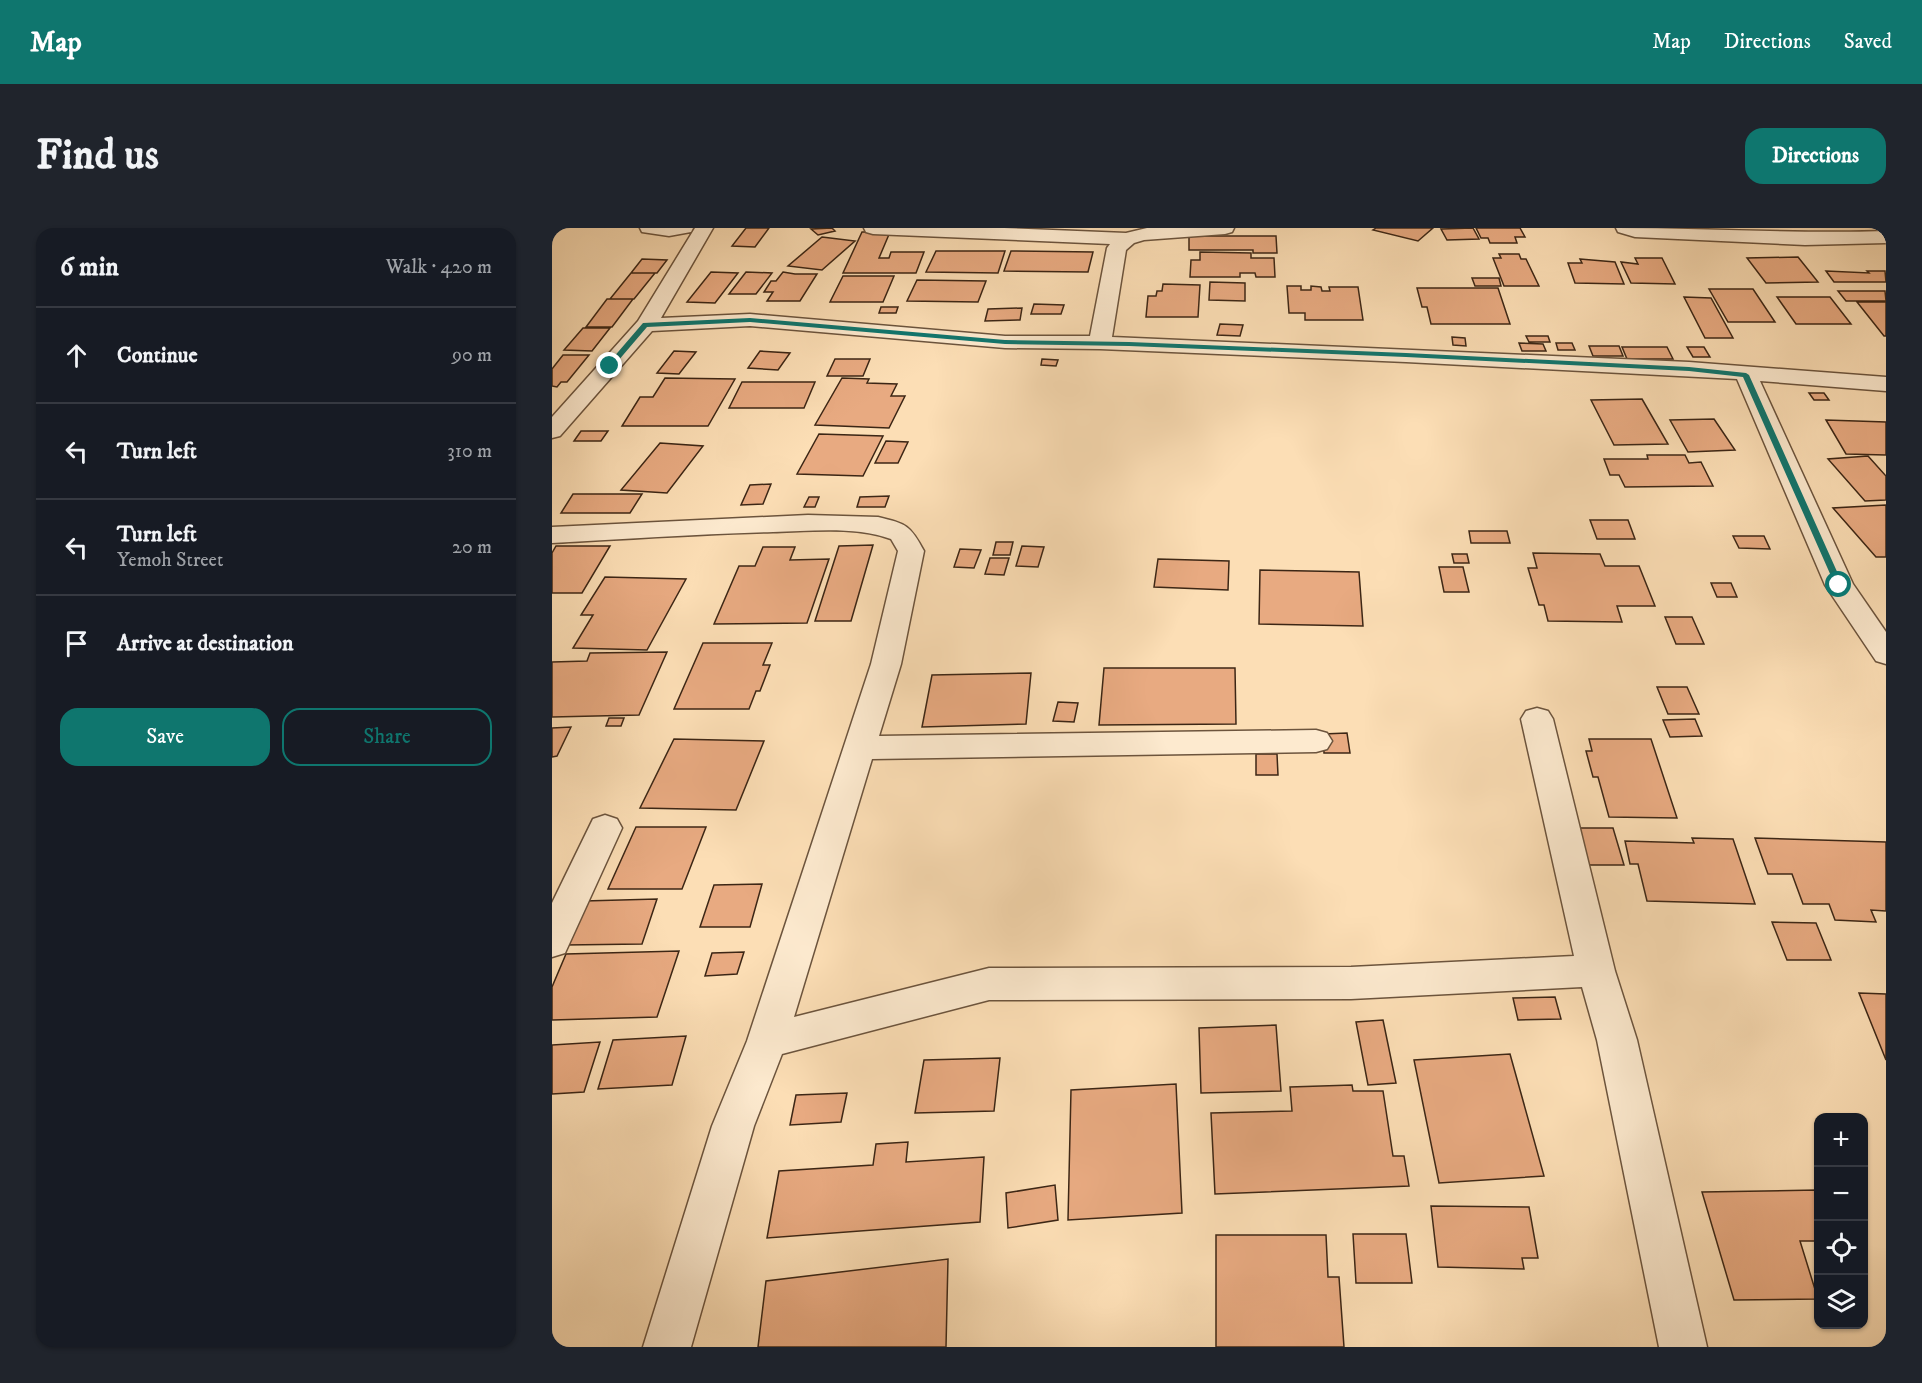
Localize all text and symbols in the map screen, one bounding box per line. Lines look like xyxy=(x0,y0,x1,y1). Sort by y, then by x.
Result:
text: Map xyxy=(30,25,82,60)
text: Map xyxy=(1652,29,1691,55)
text: Directions xyxy=(1724,29,1811,55)
text: Saved xyxy=(1844,29,1892,55)
button: Directions xyxy=(1745,128,1886,184)
text: Find us xyxy=(36,130,159,182)
text: 6 min xyxy=(60,251,119,284)
text: Walk · 420 m xyxy=(386,255,492,280)
icon: ahead xyxy=(60,339,93,372)
text: Continue xyxy=(117,342,198,369)
text: 90 m xyxy=(452,343,492,368)
route end xyxy=(596,352,622,378)
icon: left xyxy=(60,435,93,468)
text: Turn left xyxy=(117,438,197,465)
text: 310 m xyxy=(447,439,492,464)
text: Turn left xyxy=(117,521,197,548)
icon: left xyxy=(60,531,93,564)
text: 20 m xyxy=(452,535,492,560)
text: Yemoh Street xyxy=(117,548,223,573)
route start xyxy=(1825,571,1851,597)
icon: arrive xyxy=(60,627,93,660)
text: Arrive at destination xyxy=(117,630,294,657)
button: Save xyxy=(60,708,270,766)
button: Share xyxy=(282,708,492,766)
map controls xyxy=(1814,1113,1868,1329)
button: + xyxy=(1814,1113,1868,1167)
button: − xyxy=(1814,1167,1868,1221)
button: locate xyxy=(1814,1221,1868,1275)
button: layers xyxy=(1814,1275,1868,1329)

